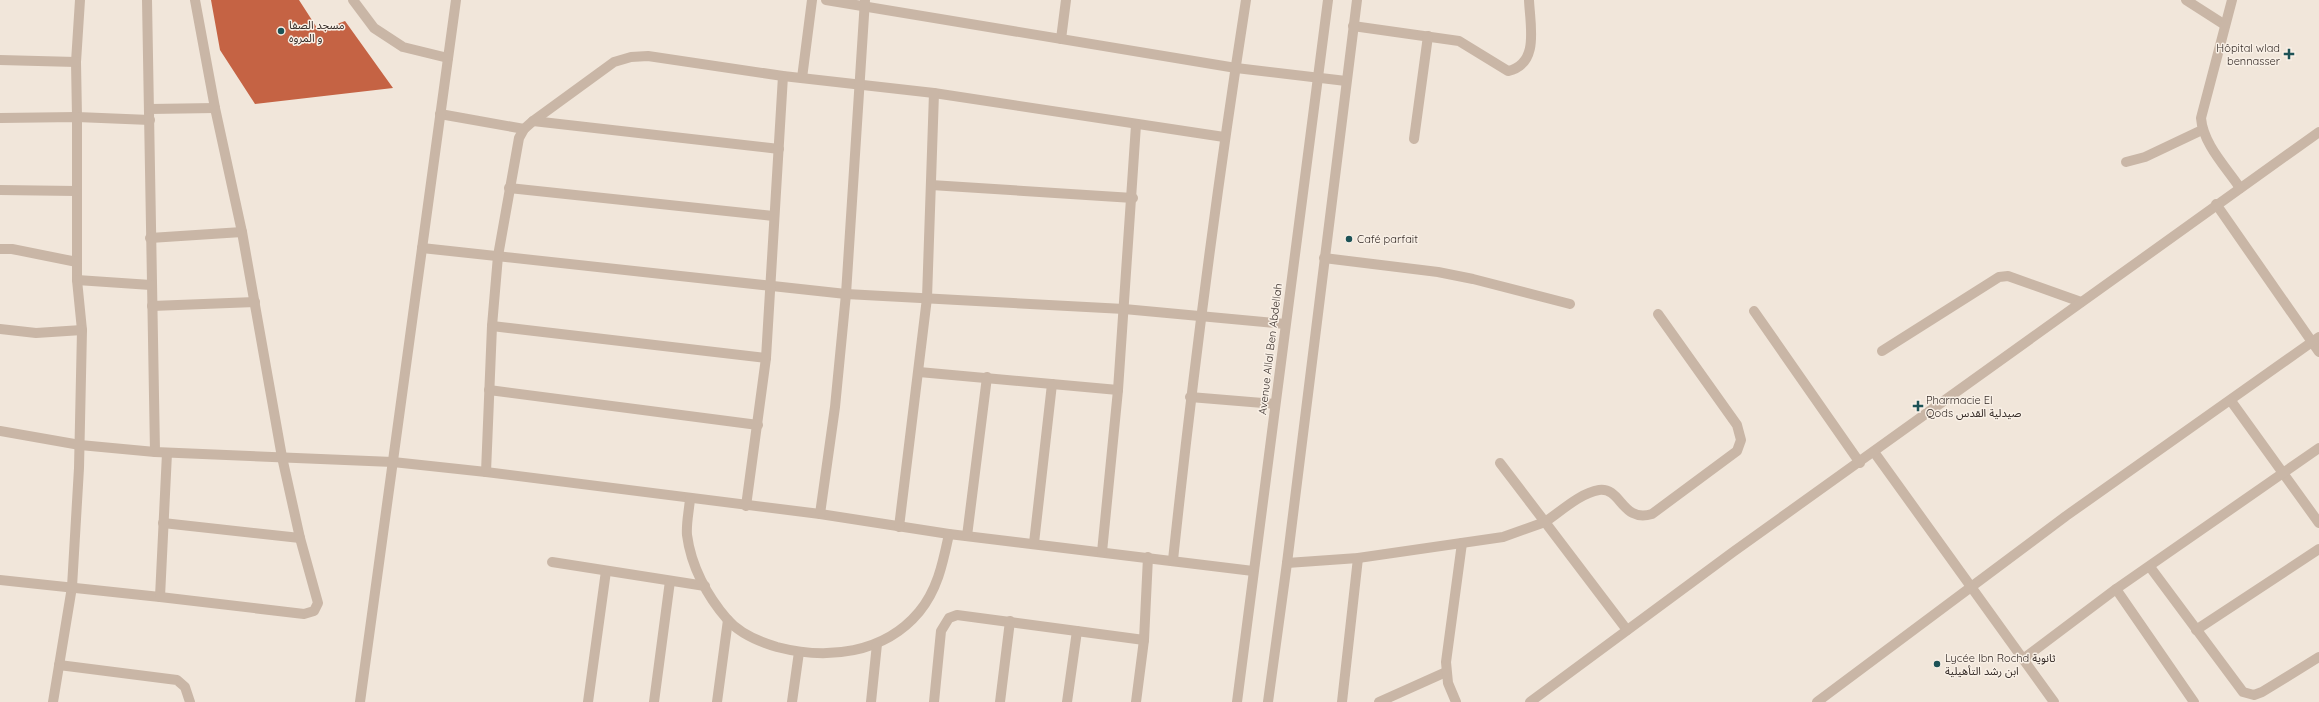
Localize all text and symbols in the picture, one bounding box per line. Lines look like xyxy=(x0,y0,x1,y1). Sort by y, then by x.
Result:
place label: مسجد الصفا و المروه xyxy=(289,18,345,45)
marker: مسجد الصفا و المروه xyxy=(276,26,286,36)
place label: Hôpital wlad bennasser xyxy=(2216,41,2281,68)
marker: Hôpital wlad bennasser xyxy=(2283,48,2295,60)
place label: Café parfait xyxy=(1357,232,1418,246)
marker: Café parfait xyxy=(1344,234,1354,244)
street label: Avenue Allal Ben Abdellah xyxy=(1255,282,1285,416)
place label: Pharmacie El Qods صيدلية القدس xyxy=(1926,393,2021,420)
marker: Pharmacie El Qods صيدلية القدس xyxy=(1913,401,1923,411)
place label: Lycée Ibn Rochd ثانوية ابن رشد التأهيلية xyxy=(1945,651,2056,678)
marker: Lycée Ibn Rochd ثانوية ابن رشد التأهيلية xyxy=(1932,659,1942,669)

